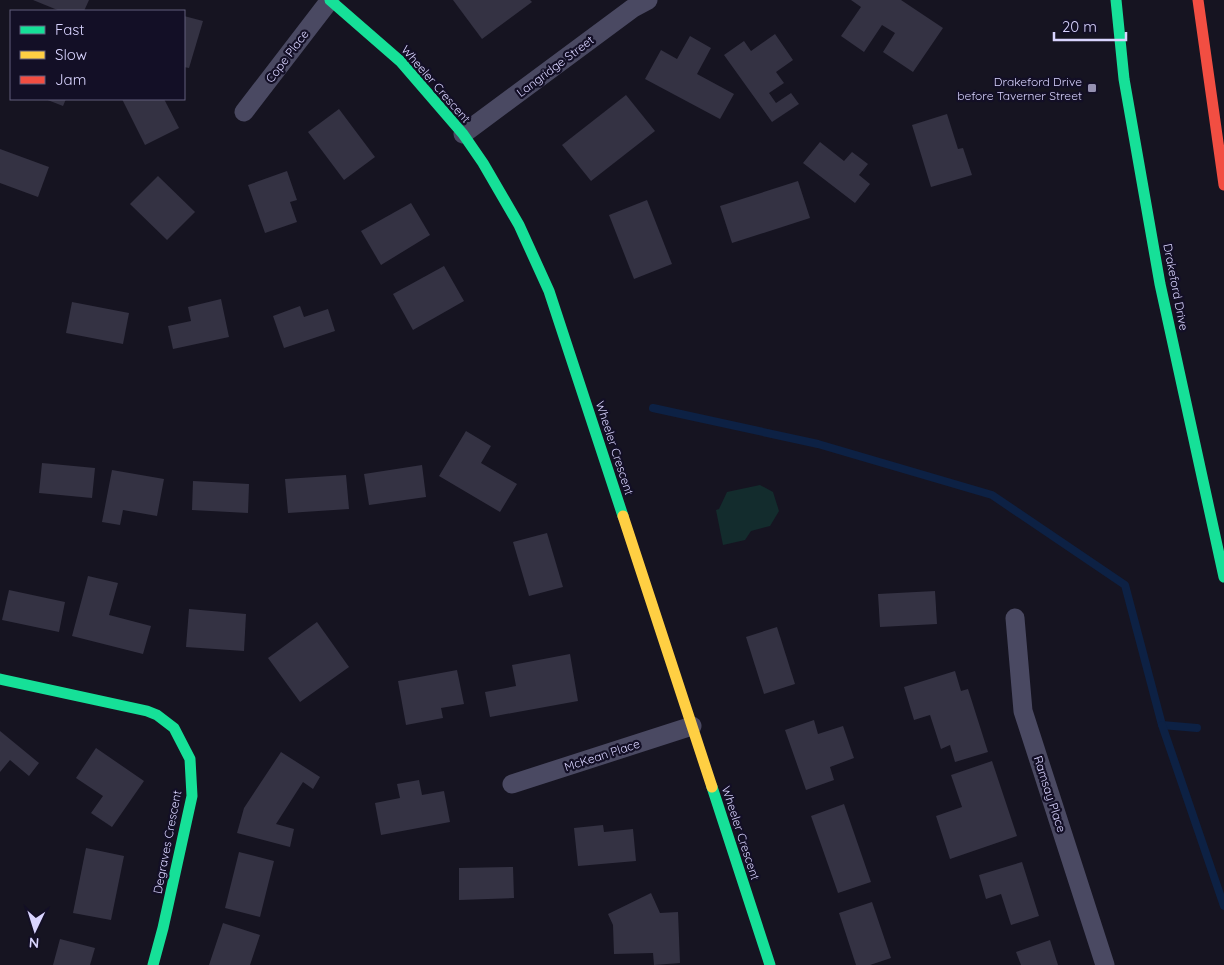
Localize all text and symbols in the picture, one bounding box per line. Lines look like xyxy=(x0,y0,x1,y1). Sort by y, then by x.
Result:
legend xyxy=(10,10,185,100)
scale bar xyxy=(1054,10,1126,42)
text: 20 m xyxy=(1062,17,1097,36)
text: Fast xyxy=(55,20,84,39)
street label: Cope Place xyxy=(262,26,312,86)
street label: Langridge Street xyxy=(513,32,597,100)
street label: Wheeler Crescent xyxy=(398,42,474,126)
text: Slow xyxy=(55,45,87,64)
text: Jam xyxy=(55,70,86,89)
place label: Drakeford Drive before Taverner Street xyxy=(957,74,1082,103)
marker: Drakeford Drive before Taverner Street xyxy=(1086,82,1098,94)
street label: Drakeford Drive xyxy=(1160,242,1192,332)
street label: Wheeler Crescent xyxy=(593,399,637,497)
street label: McKean Place xyxy=(562,736,642,774)
street label: Ramsay Place xyxy=(1031,754,1069,834)
street label: Wheeler Crescent xyxy=(719,784,763,882)
street label: Degraves Crescent xyxy=(150,789,184,895)
north arrow xyxy=(10,905,60,955)
text: N xyxy=(28,934,40,952)

